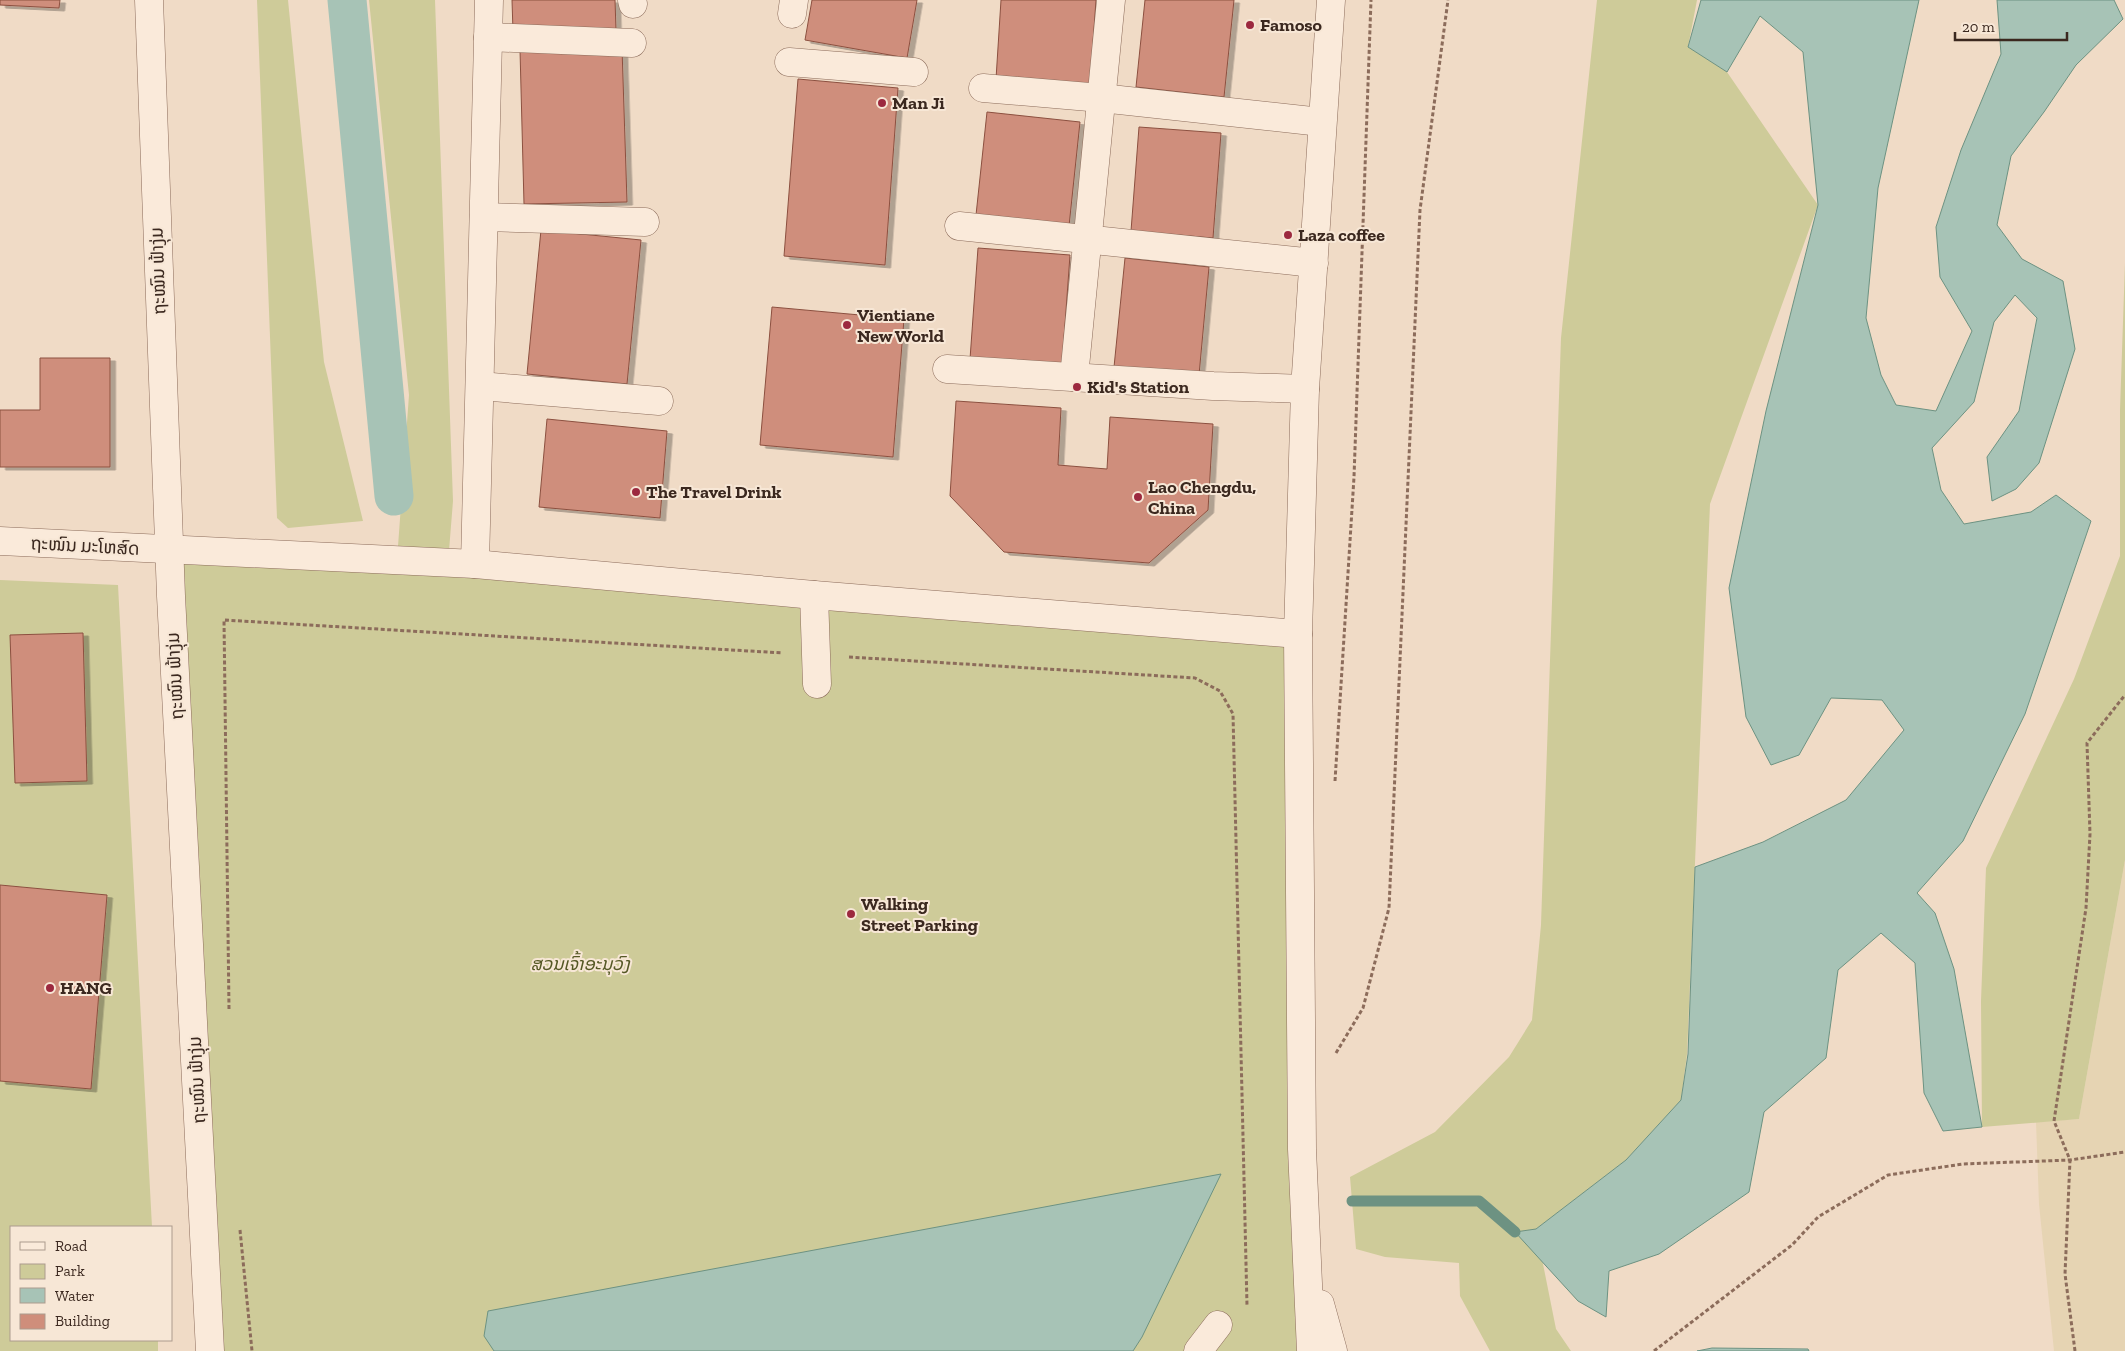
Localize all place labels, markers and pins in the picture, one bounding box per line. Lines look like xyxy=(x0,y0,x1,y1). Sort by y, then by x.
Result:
place label: Famoso xyxy=(1260,14,1323,36)
marker: Famoso xyxy=(1244,19,1256,31)
place label: Man Ji xyxy=(892,92,945,114)
marker: Man Ji xyxy=(876,97,888,109)
place label: Laza coffee xyxy=(1298,224,1385,246)
marker: Laza coffee xyxy=(1282,229,1294,241)
place label: Vientiane New World xyxy=(857,304,945,347)
marker: Vientiane New World xyxy=(841,319,853,331)
place label: Kid's Station xyxy=(1087,376,1189,398)
marker: Kid's Station xyxy=(1071,381,1083,393)
place label: Lao Chengdu, China xyxy=(1148,476,1256,519)
place label: The Travel Drink xyxy=(646,481,782,503)
marker: The Travel Drink xyxy=(630,486,642,498)
marker: Lao Chengdu, China xyxy=(1132,491,1144,503)
place label: Walking Street Parking xyxy=(861,893,978,936)
marker: Walking Street Parking xyxy=(845,908,857,920)
place label: HANG xyxy=(60,977,112,999)
marker: HANG xyxy=(44,982,56,994)

